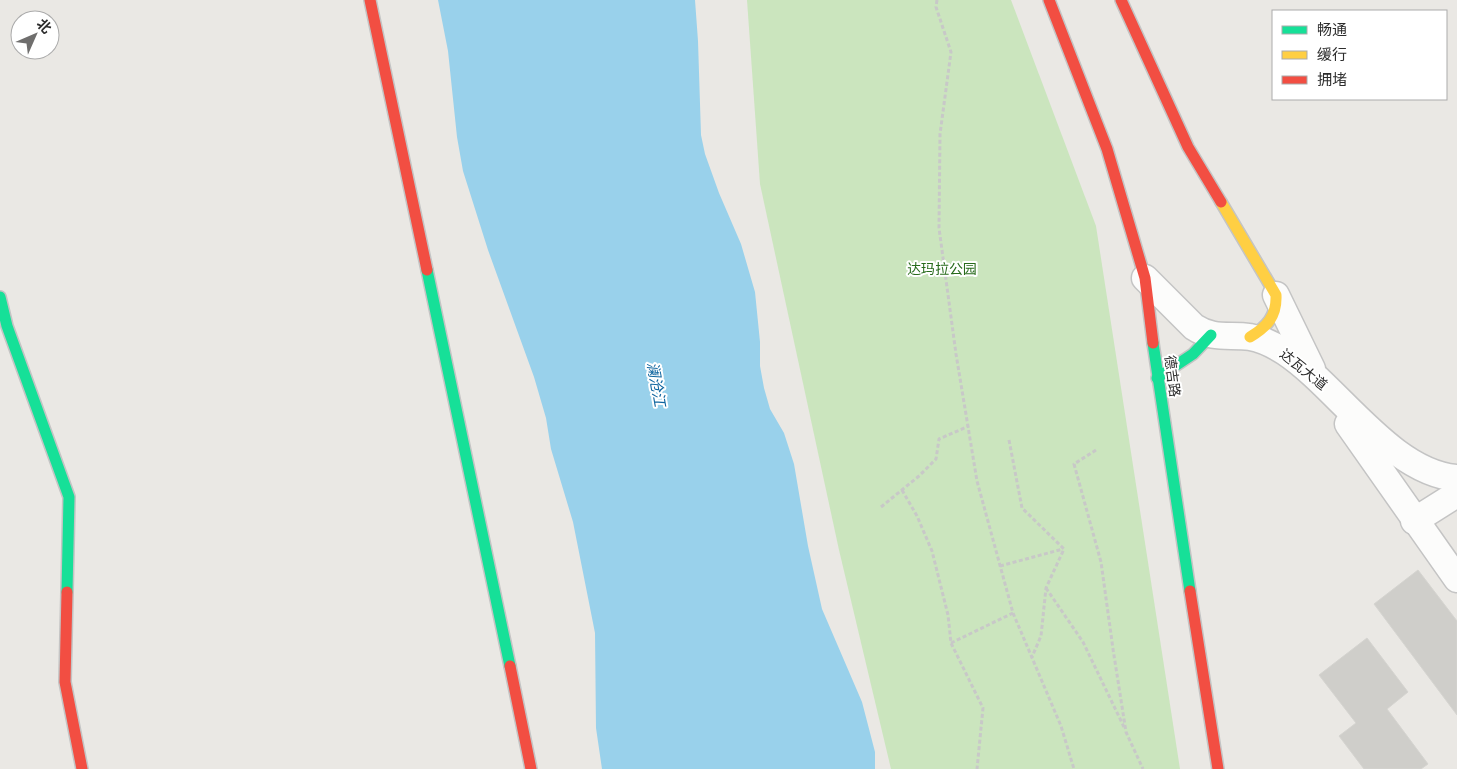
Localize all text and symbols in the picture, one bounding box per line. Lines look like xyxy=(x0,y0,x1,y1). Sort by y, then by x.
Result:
north arrow xyxy=(10,10,60,60)
legend xyxy=(1272,10,1447,100)
text: 北 xyxy=(34,14,56,36)
text: 畅通 xyxy=(1317,20,1347,38)
text: 缓行 xyxy=(1317,45,1347,63)
text: 拥堵 xyxy=(1317,70,1347,88)
park label: 达玛拉公园 xyxy=(907,260,977,277)
street label: 达瓦大道 xyxy=(1277,345,1331,393)
street label: 德吉路 xyxy=(1162,354,1184,398)
water label: 澜沧江 xyxy=(644,360,670,410)

